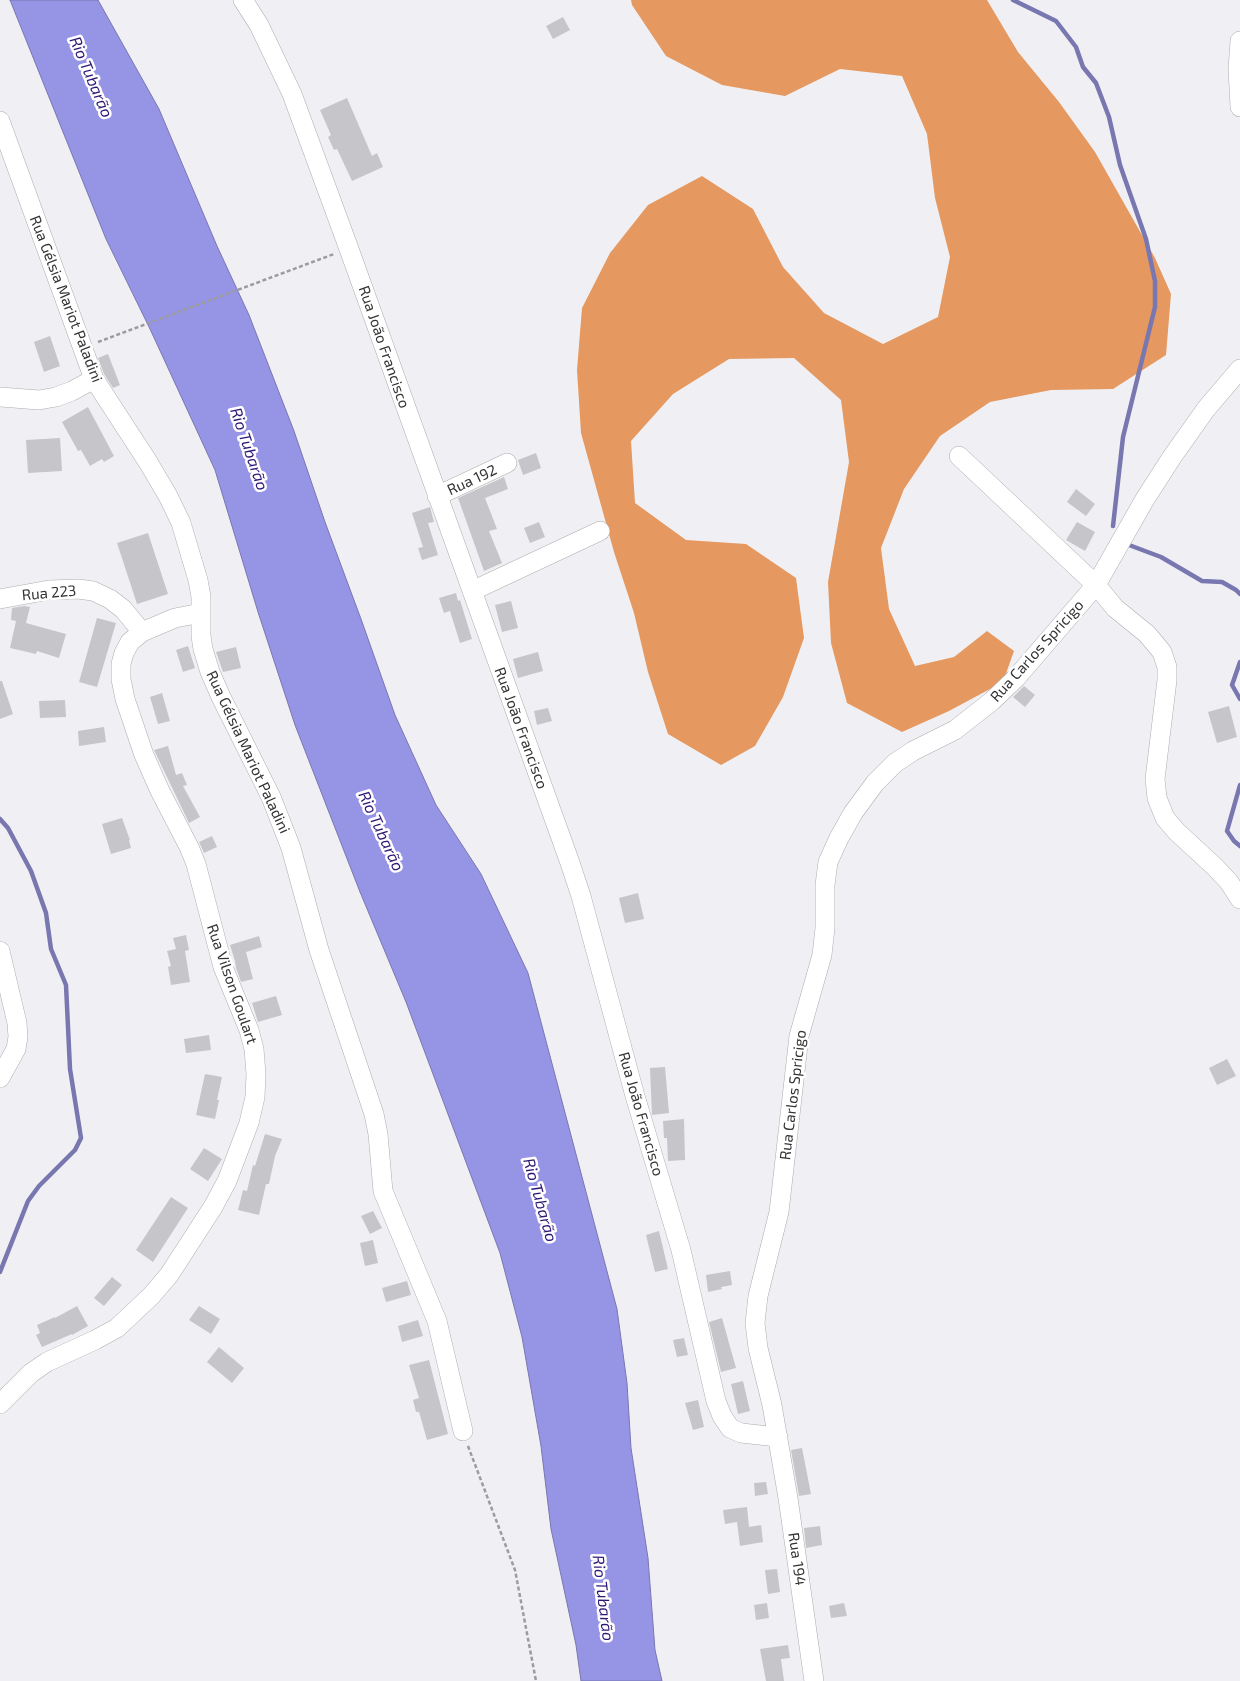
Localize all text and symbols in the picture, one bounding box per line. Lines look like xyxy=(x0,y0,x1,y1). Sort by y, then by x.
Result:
water label: Rio Tubarão xyxy=(65,34,117,120)
street label: Rua Gélsia Mariot Paladini xyxy=(26,213,106,385)
street label: Rua João Francisco xyxy=(355,283,413,411)
water label: Rio Tubarão xyxy=(226,405,272,493)
street label: Rua 192 xyxy=(444,461,500,499)
street label: Rua 223 xyxy=(21,582,77,604)
street label: Rua Carlos Spricigo xyxy=(987,596,1087,706)
street label: Rua João Francisco xyxy=(491,665,551,791)
street label: Rua Gélsia Mariot Paladini xyxy=(202,668,294,836)
water label: Rio Tubarão xyxy=(354,788,408,874)
street label: Rua Vilson Goulart xyxy=(203,922,261,1046)
street label: Rua Carlos Spricigo xyxy=(776,1029,810,1161)
street label: Rua João Francisco xyxy=(615,1050,667,1178)
water label: Rio Tubarão xyxy=(519,1156,561,1244)
street label: Rua 194 xyxy=(784,1531,810,1587)
water label: Rio Tubarão xyxy=(588,1554,618,1642)

